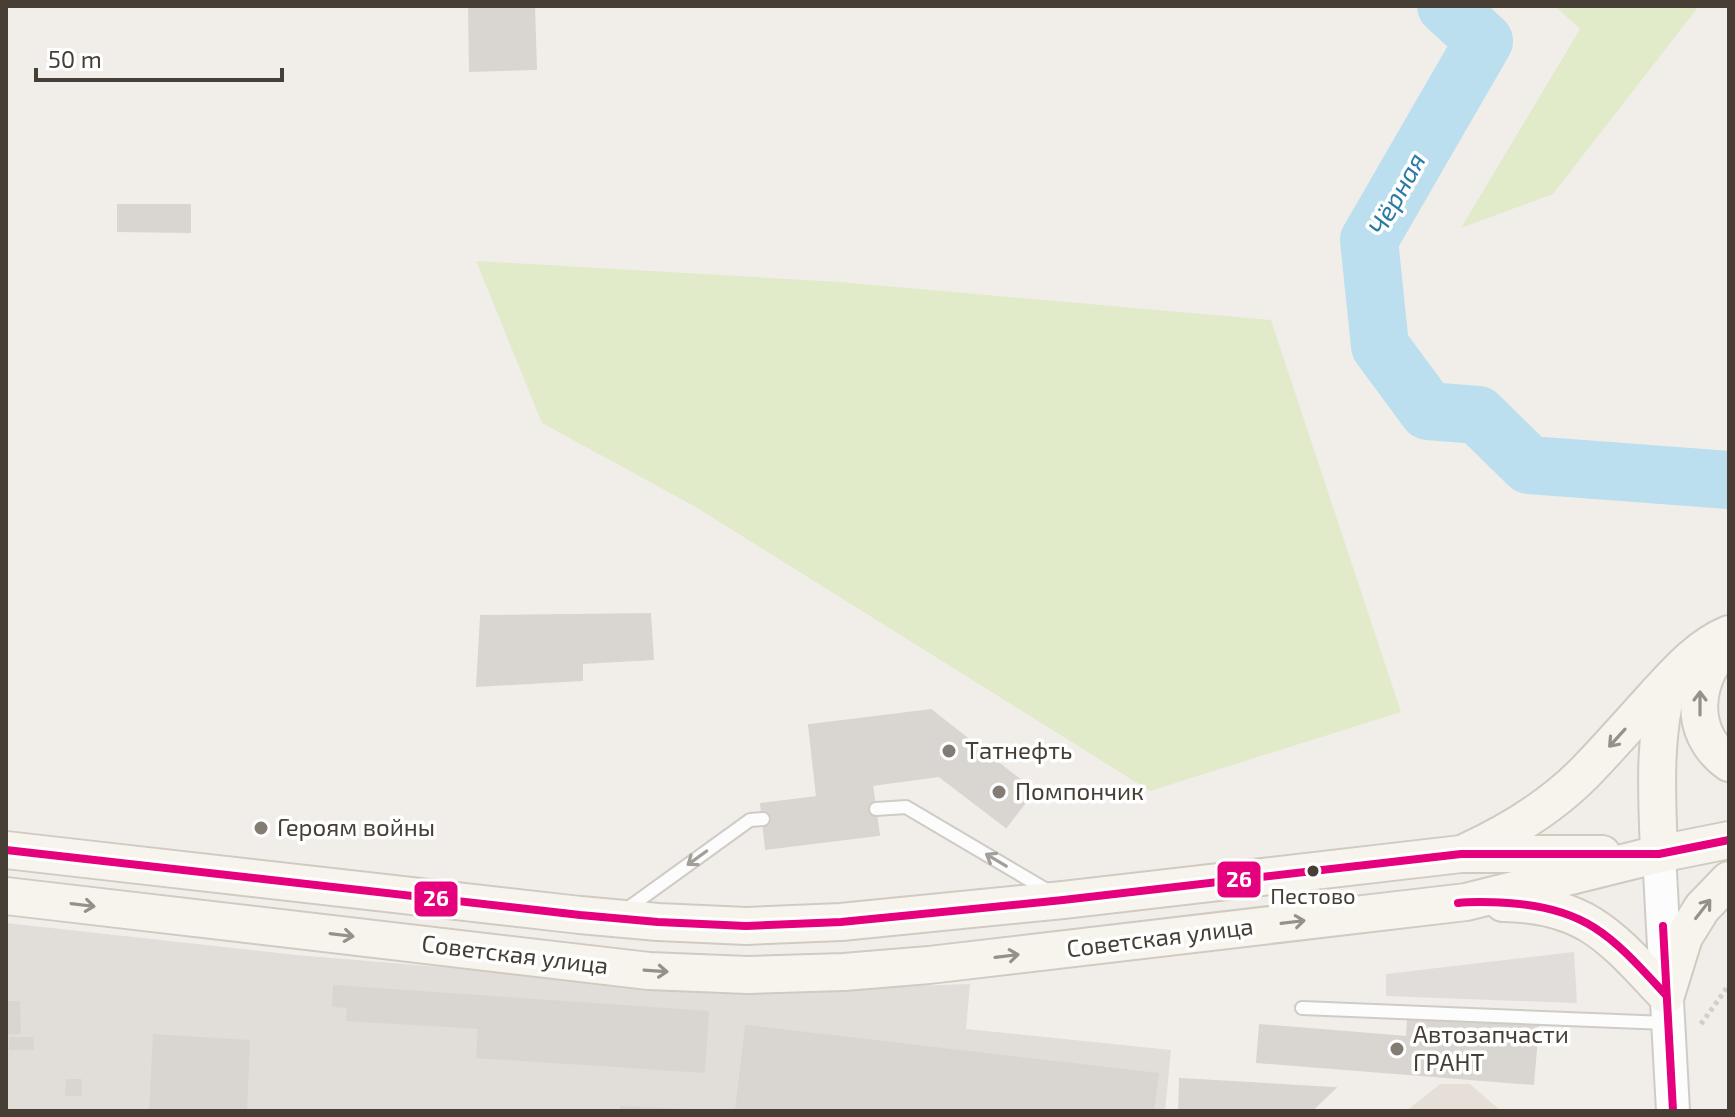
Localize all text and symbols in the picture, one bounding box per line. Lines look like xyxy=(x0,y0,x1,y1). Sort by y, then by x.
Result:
scale bar xyxy=(36,32,282,82)
text: 50 m xyxy=(48,44,102,73)
water label: Чёрная xyxy=(1361,147,1431,240)
one-way arrow xyxy=(1692,690,1708,717)
one-way arrow xyxy=(1608,727,1626,747)
place label: Татнефть xyxy=(965,735,1072,764)
marker: Татнефть xyxy=(940,742,958,760)
place label: Помпончик xyxy=(1015,776,1144,805)
marker: Помпончик xyxy=(990,783,1008,801)
place label: Героям войны xyxy=(277,812,435,841)
marker: Героям войны xyxy=(252,819,270,837)
one-way arrow xyxy=(687,850,709,866)
one-way arrow xyxy=(985,852,1008,868)
line badge: 26 xyxy=(1216,860,1262,899)
marker: Пестово xyxy=(1305,863,1321,879)
text: 26 xyxy=(1226,865,1252,891)
line badge: 26 xyxy=(413,880,459,918)
place label: Пестово xyxy=(1270,882,1356,908)
text: 26 xyxy=(423,884,449,910)
one-way arrow xyxy=(70,898,96,913)
one-way arrow xyxy=(1695,899,1712,920)
street label: Советская улица xyxy=(1065,911,1255,963)
one-way arrow xyxy=(1279,915,1306,930)
one-way arrow xyxy=(329,928,354,943)
street label: Советская улица xyxy=(420,928,610,980)
one-way arrow xyxy=(993,948,1020,963)
one-way arrow xyxy=(642,963,669,978)
place label: Автозапчасти ГРАНТ xyxy=(1413,1019,1569,1076)
marker: Автозапчасти ГРАНТ xyxy=(1388,1040,1406,1058)

